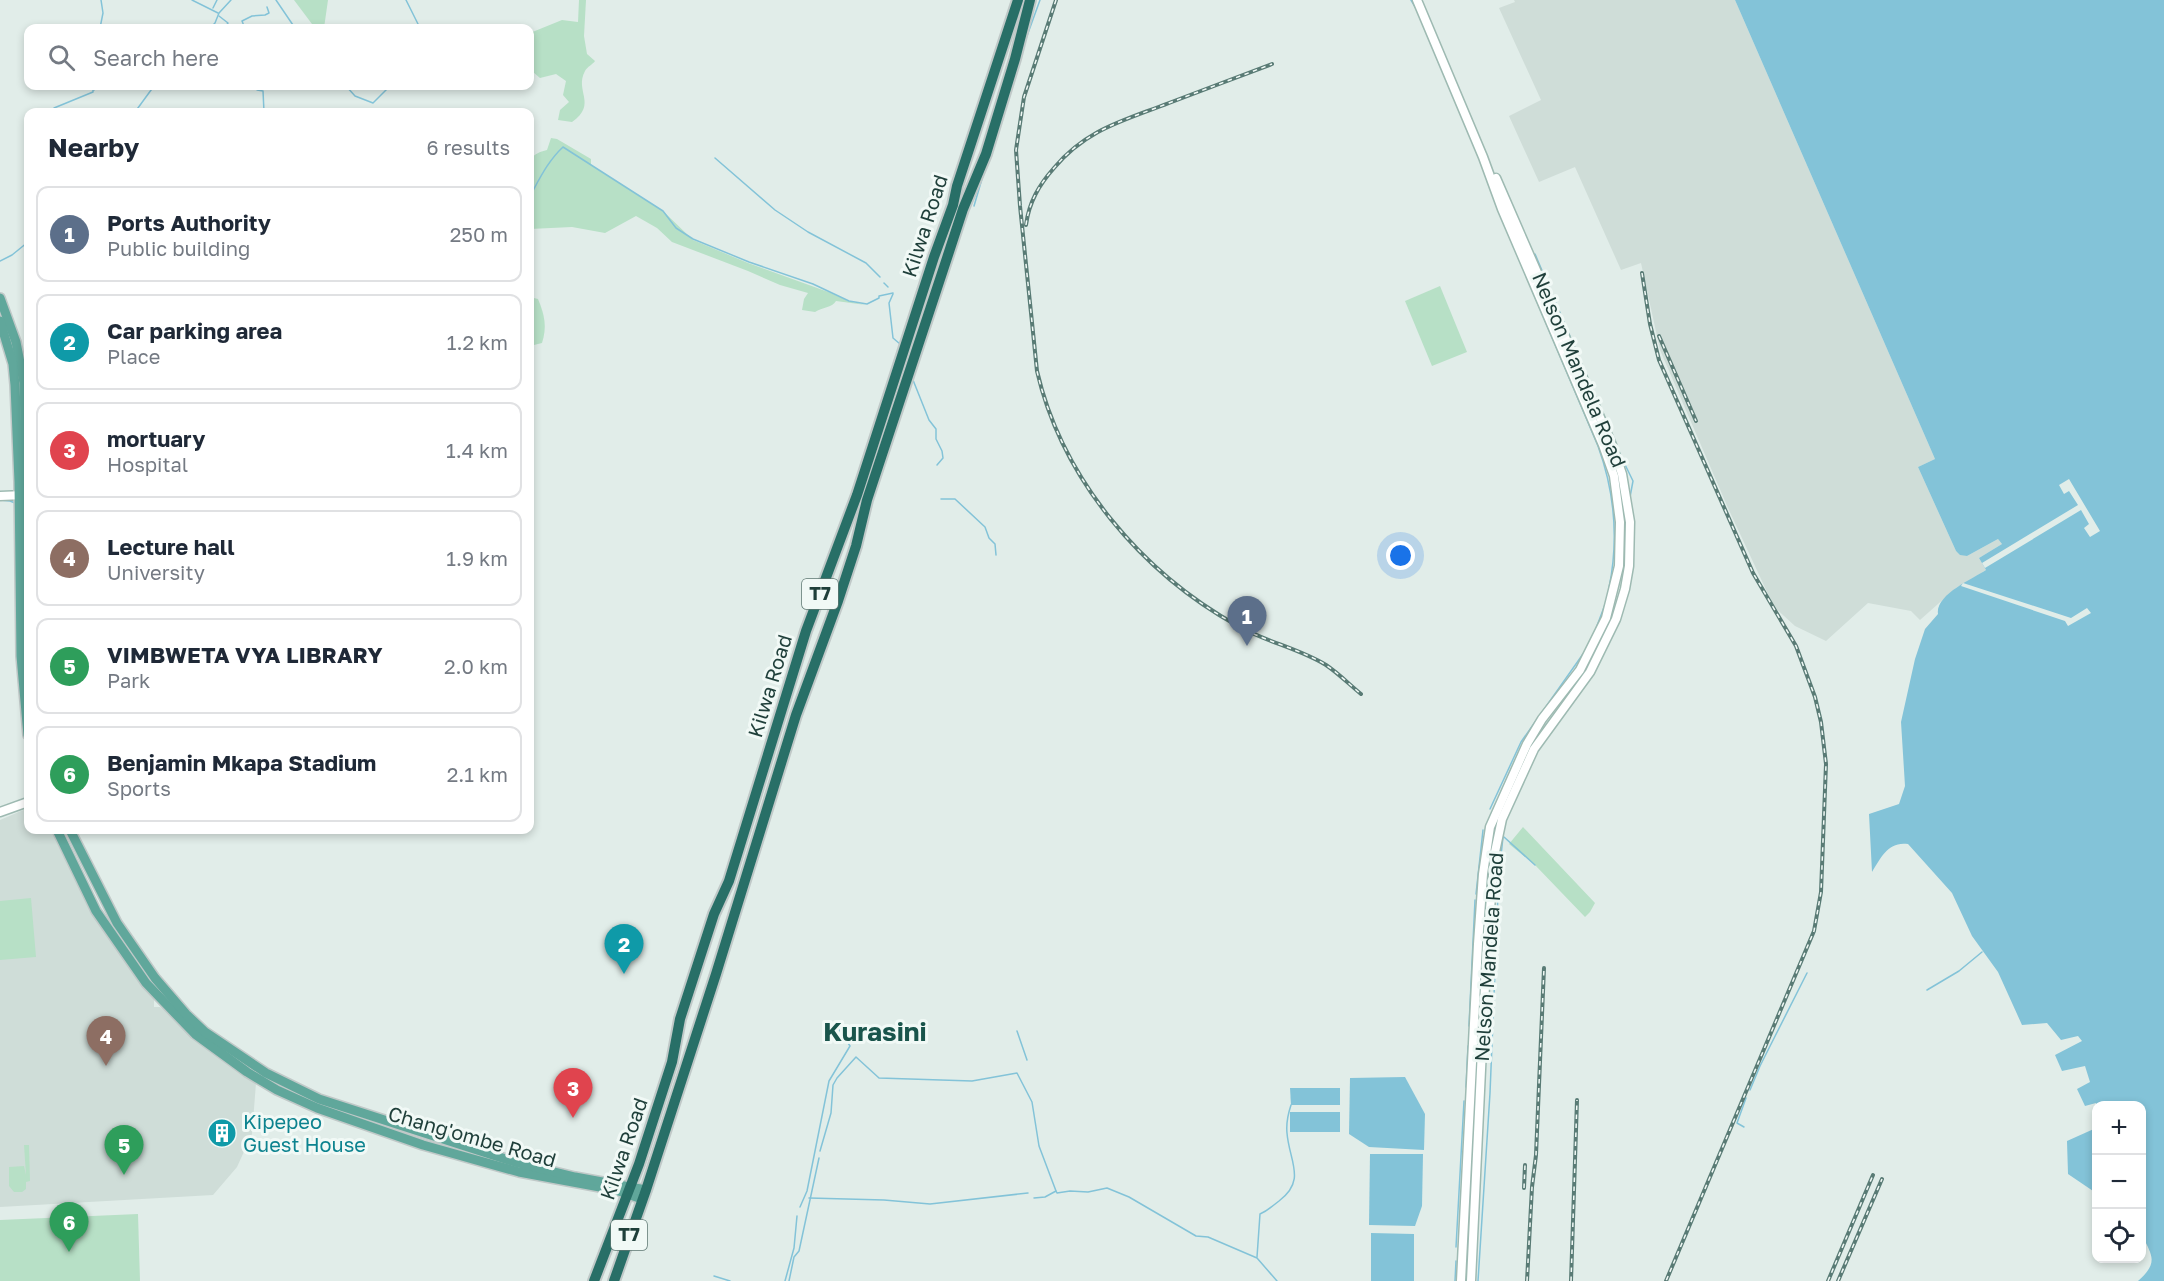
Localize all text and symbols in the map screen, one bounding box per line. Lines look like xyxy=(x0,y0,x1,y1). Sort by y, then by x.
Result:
search box xyxy=(24,24,534,90)
icon: search xyxy=(45,41,78,74)
text: Search here xyxy=(93,44,219,71)
text: Nearby xyxy=(48,132,139,163)
text: 6 results xyxy=(426,135,510,159)
street label: Kilwa Road xyxy=(896,171,952,280)
text: Ports Authority xyxy=(107,209,271,236)
text: 1 xyxy=(64,222,75,246)
text: 250 m xyxy=(450,222,508,246)
text: Public building xyxy=(107,236,250,260)
street label: Nelson Mandela Road xyxy=(1528,268,1632,471)
text: Car parking area xyxy=(107,317,282,344)
text: 2 xyxy=(63,330,76,354)
text: 1.2 km xyxy=(447,330,508,354)
text: Place xyxy=(107,344,160,368)
text: mortuary xyxy=(107,425,205,452)
text: 3 xyxy=(63,438,76,462)
text: 1.4 km xyxy=(446,438,508,462)
text: Hospital xyxy=(107,452,188,476)
text: Lecture hall xyxy=(107,533,235,560)
your location xyxy=(1386,541,1415,570)
text: 4 xyxy=(63,546,76,570)
text: 1.9 km xyxy=(446,546,508,570)
text: University xyxy=(107,560,205,584)
road number: T7 xyxy=(802,579,838,609)
pin: 1 xyxy=(1228,596,1266,646)
street label: Kilwa Road xyxy=(742,631,796,740)
text: VIMBWETA VYA LIBRARY xyxy=(107,641,383,668)
text: 5 xyxy=(63,654,76,678)
text: 2.0 km xyxy=(444,654,508,678)
text: Park xyxy=(107,668,150,692)
text: Benjamin Mkapa Stadium xyxy=(107,749,376,776)
text: 6 xyxy=(63,762,76,786)
text: 2.1 km xyxy=(447,762,508,786)
text: Sports xyxy=(107,776,171,800)
street label: Nelson Mandela Road xyxy=(1469,852,1507,1062)
pin: 2 xyxy=(604,924,644,974)
pin: 4 xyxy=(86,1016,126,1066)
district label: Kurasini xyxy=(823,1016,927,1047)
pin: 3 xyxy=(554,1068,592,1118)
street label: Kilwa Road xyxy=(594,1094,652,1203)
street label: Chang'ombe Road xyxy=(386,1101,559,1172)
map controls xyxy=(2092,1101,2146,1263)
button: + xyxy=(2092,1101,2146,1155)
place label: Kipepeo Guest House xyxy=(243,1109,366,1156)
building icon: Kipepeo Guest House xyxy=(206,1117,238,1149)
pin: 5 xyxy=(104,1126,144,1175)
button: − xyxy=(2092,1155,2146,1209)
pin: 6 xyxy=(50,1202,88,1252)
button: locate xyxy=(2092,1209,2146,1263)
road number: T7 xyxy=(611,1220,647,1250)

